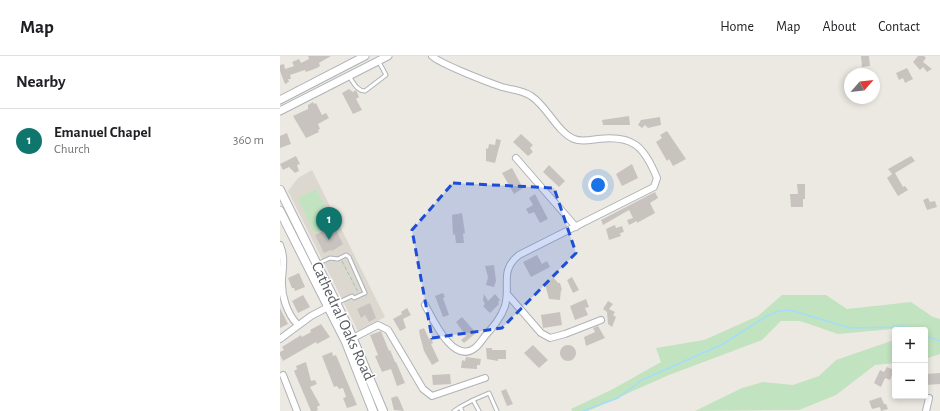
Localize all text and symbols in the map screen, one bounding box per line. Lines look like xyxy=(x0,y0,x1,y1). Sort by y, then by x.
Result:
text: Map xyxy=(20,18,54,37)
text: Home xyxy=(720,20,754,34)
text: Map xyxy=(776,20,800,34)
text: About xyxy=(822,20,856,34)
text: Contact xyxy=(878,20,920,34)
north arrow xyxy=(844,68,880,104)
text: Nearby xyxy=(16,73,66,90)
text: Emanuel Chapel xyxy=(54,125,151,140)
text: 1 xyxy=(27,134,31,147)
text: 360 m xyxy=(233,134,264,147)
text: Church xyxy=(54,143,90,156)
your location xyxy=(588,175,608,195)
pin: 1 xyxy=(316,207,342,240)
street label: Cathedral Oaks Road xyxy=(308,259,378,383)
map controls xyxy=(892,327,928,399)
button: + xyxy=(892,327,928,363)
button: − xyxy=(892,363,928,399)

